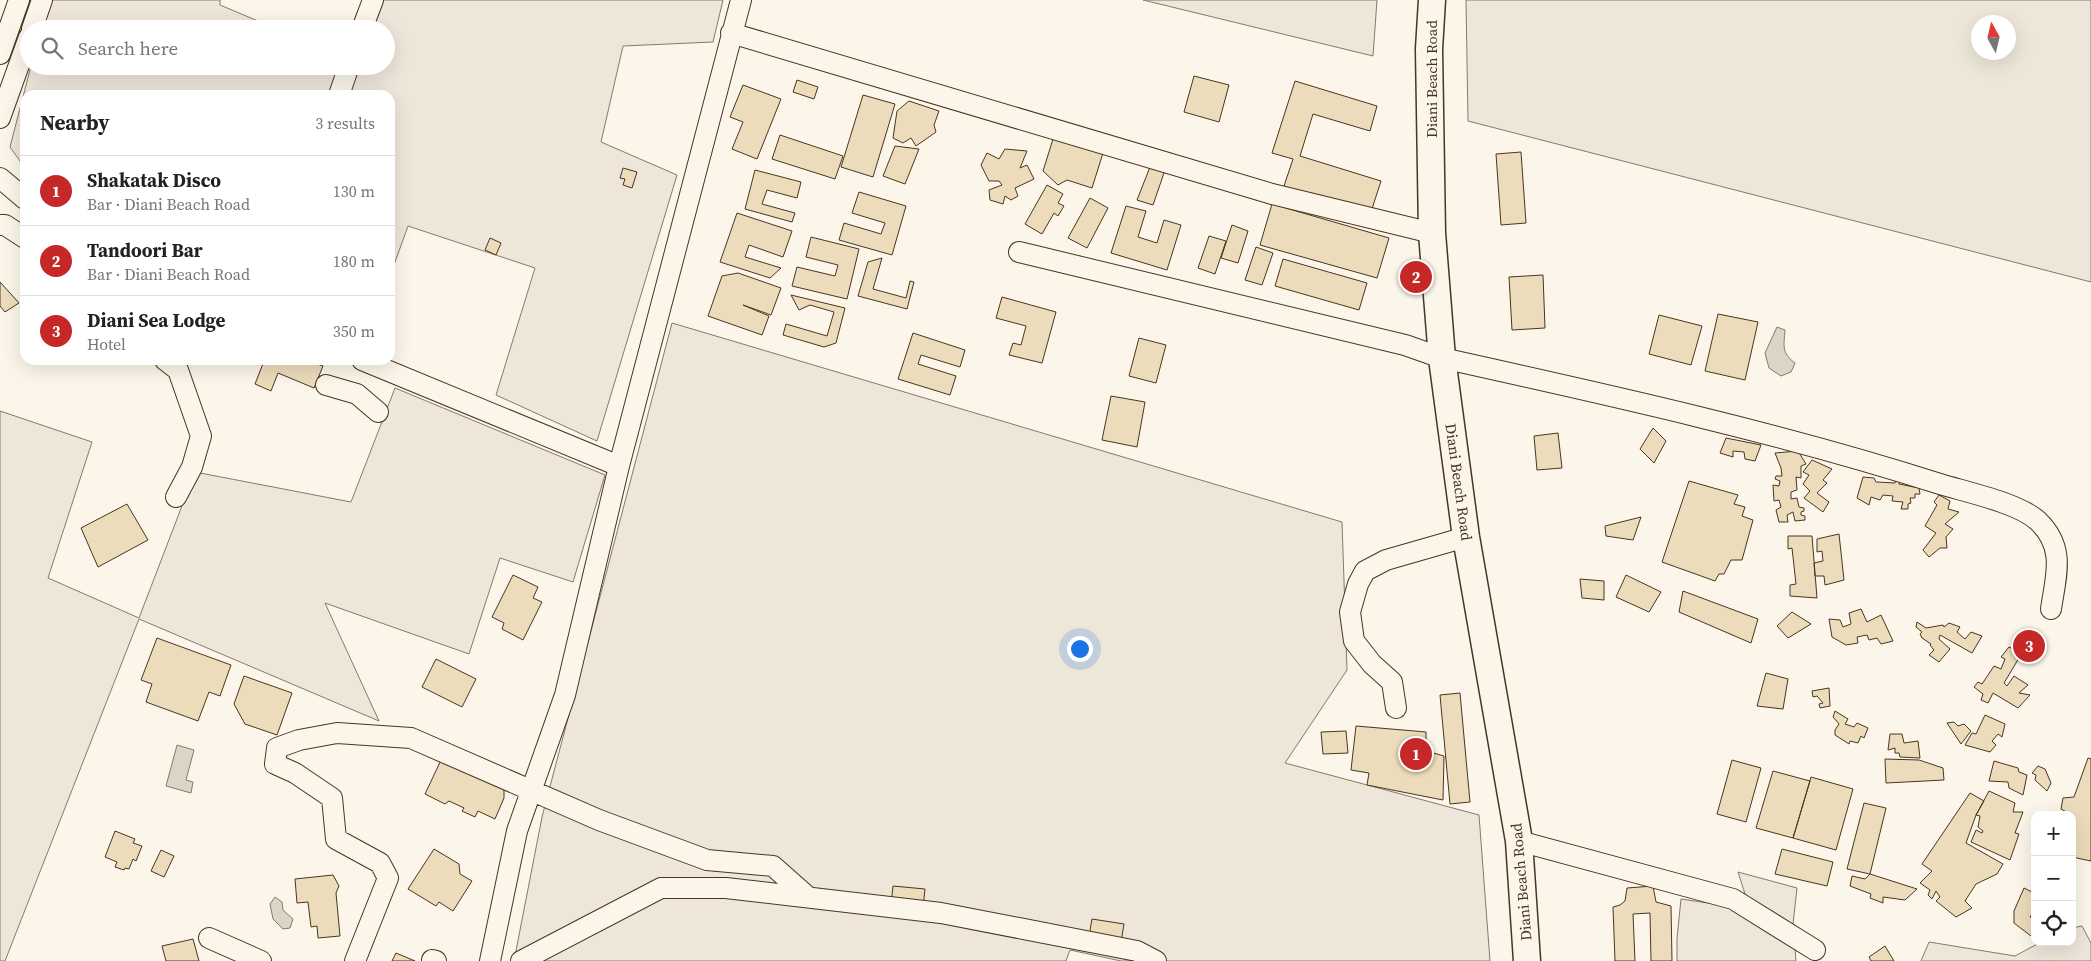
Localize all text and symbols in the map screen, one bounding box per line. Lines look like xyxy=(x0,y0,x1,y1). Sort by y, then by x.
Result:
north arrow xyxy=(1971,15,2016,60)
search box xyxy=(20,20,395,75)
street label: Diani Beach Road xyxy=(1421,20,1442,138)
icon: search xyxy=(38,34,66,62)
text: Search here xyxy=(78,35,178,61)
text: Nearby xyxy=(40,108,110,137)
text: 3 results xyxy=(315,112,375,134)
text: Shakatak Disco xyxy=(87,167,221,193)
text: 1 xyxy=(52,180,60,202)
text: 130 m xyxy=(333,180,375,202)
text: Bar · Diani Beach Road xyxy=(87,193,250,215)
text: Tandoori Bar xyxy=(87,237,203,263)
text: 2 xyxy=(52,250,60,272)
text: 180 m xyxy=(333,250,375,272)
pin: 2 xyxy=(1400,258,1432,296)
text: Bar · Diani Beach Road xyxy=(87,263,250,285)
text: Diani Sea Lodge xyxy=(87,307,225,333)
text: 3 xyxy=(52,320,60,342)
text: 350 m xyxy=(333,320,375,342)
text: Hotel xyxy=(87,333,126,355)
street label: Diani Beach Road xyxy=(1440,422,1478,542)
pin: 3 xyxy=(2013,627,2045,665)
your location xyxy=(1067,636,1093,662)
pin: 1 xyxy=(1400,735,1432,773)
map controls xyxy=(2031,811,2076,946)
button: + xyxy=(2031,811,2076,856)
street label: Diani Beach Road xyxy=(1505,822,1537,942)
button: − xyxy=(2031,856,2076,901)
button: locate xyxy=(2031,901,2076,946)

